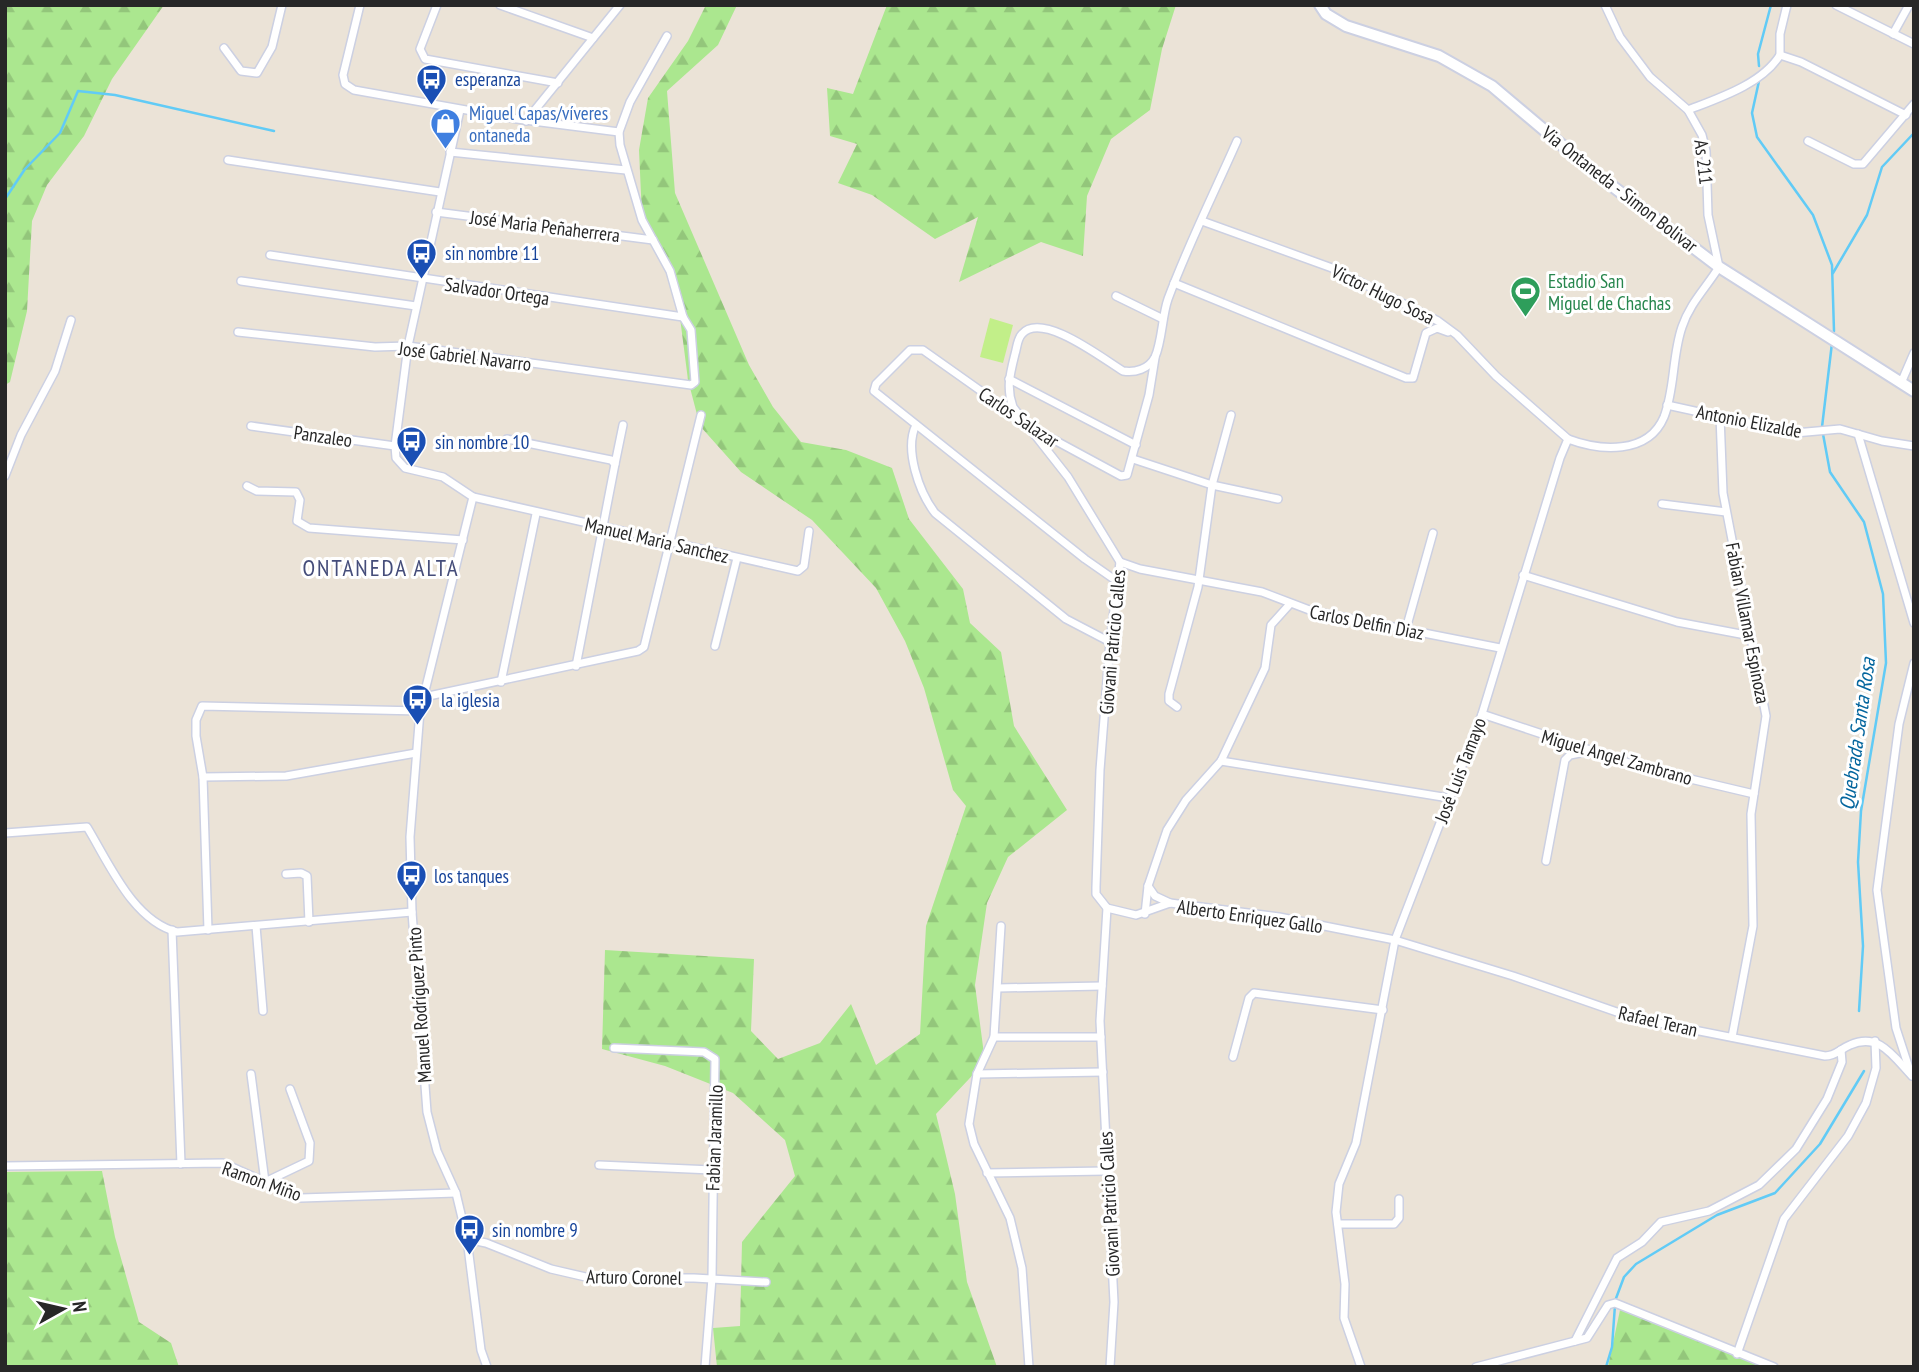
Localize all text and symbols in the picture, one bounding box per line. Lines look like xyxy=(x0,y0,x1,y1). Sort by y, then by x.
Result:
bus stop icon: esperanza xyxy=(415,62,449,106)
place label: esperanza xyxy=(455,67,521,91)
place label: Miguel Capas/víveres ontaneda xyxy=(469,101,608,147)
shop icon: Miguel Capas/víveres ontaneda xyxy=(429,107,463,151)
street label: Via Ontaneda - Simon Bolivar xyxy=(1536,120,1703,258)
street label: As 211 xyxy=(1689,138,1719,186)
street label: José Maria Peñaherrera xyxy=(468,205,621,247)
bus stop icon: sin nombre 11 xyxy=(405,236,439,280)
place label: sin nombre 11 xyxy=(445,241,539,265)
street label: Victor Hugo Sosa xyxy=(1327,258,1438,329)
place label: Estadio San Miguel de Chachas xyxy=(1548,269,1671,315)
street label: Salvador Ortega xyxy=(443,272,551,310)
sports icon: Estadio San Miguel de Chachas xyxy=(1508,275,1542,319)
street label: José Gabriel Navarro xyxy=(396,336,533,376)
street label: Carlos Salazar xyxy=(974,381,1064,453)
street label: Antonio Elizalde xyxy=(1694,399,1804,443)
street label: Panzaleo xyxy=(292,420,354,452)
bus stop icon: sin nombre 10 xyxy=(395,425,429,469)
place label: sin nombre 10 xyxy=(435,430,529,454)
street label: Manuel Maria Sanchez xyxy=(583,512,731,568)
street label: Fabian Villamar Espinoza xyxy=(1721,540,1775,706)
district label: ONTANEDA ALTA xyxy=(302,553,460,582)
street label: Giovani Patricio Calles xyxy=(1094,568,1130,716)
street label: Carlos Delfin Diaz xyxy=(1308,599,1426,645)
water label: Quebrada Santa Rosa xyxy=(1833,654,1881,812)
bus stop icon: la iglesia xyxy=(401,683,435,727)
place label: la iglesia xyxy=(441,688,500,712)
street label: José Luis Tamayo xyxy=(1429,714,1491,827)
street label: Miguel Angel Zambrano xyxy=(1539,724,1695,790)
bus stop icon: los tanques xyxy=(394,859,428,903)
place label: los tanques xyxy=(434,864,509,888)
street label: Alberto Enriquez Gallo xyxy=(1176,894,1324,938)
street label: Manuel Rodríguez Pinto xyxy=(402,927,436,1083)
street label: Rafael Teran xyxy=(1616,1000,1700,1042)
street label: Fabian Jaramillo xyxy=(700,1084,728,1192)
street label: Giovani Patricio Calles xyxy=(1093,1131,1125,1277)
street label: Ramon Miño xyxy=(219,1156,305,1206)
bus stop icon: sin nombre 9 xyxy=(452,1213,486,1257)
place label: sin nombre 9 xyxy=(492,1218,578,1242)
street label: Arturo Coronel xyxy=(586,1264,683,1290)
north arrow xyxy=(28,1274,98,1344)
text: N xyxy=(67,1300,92,1313)

